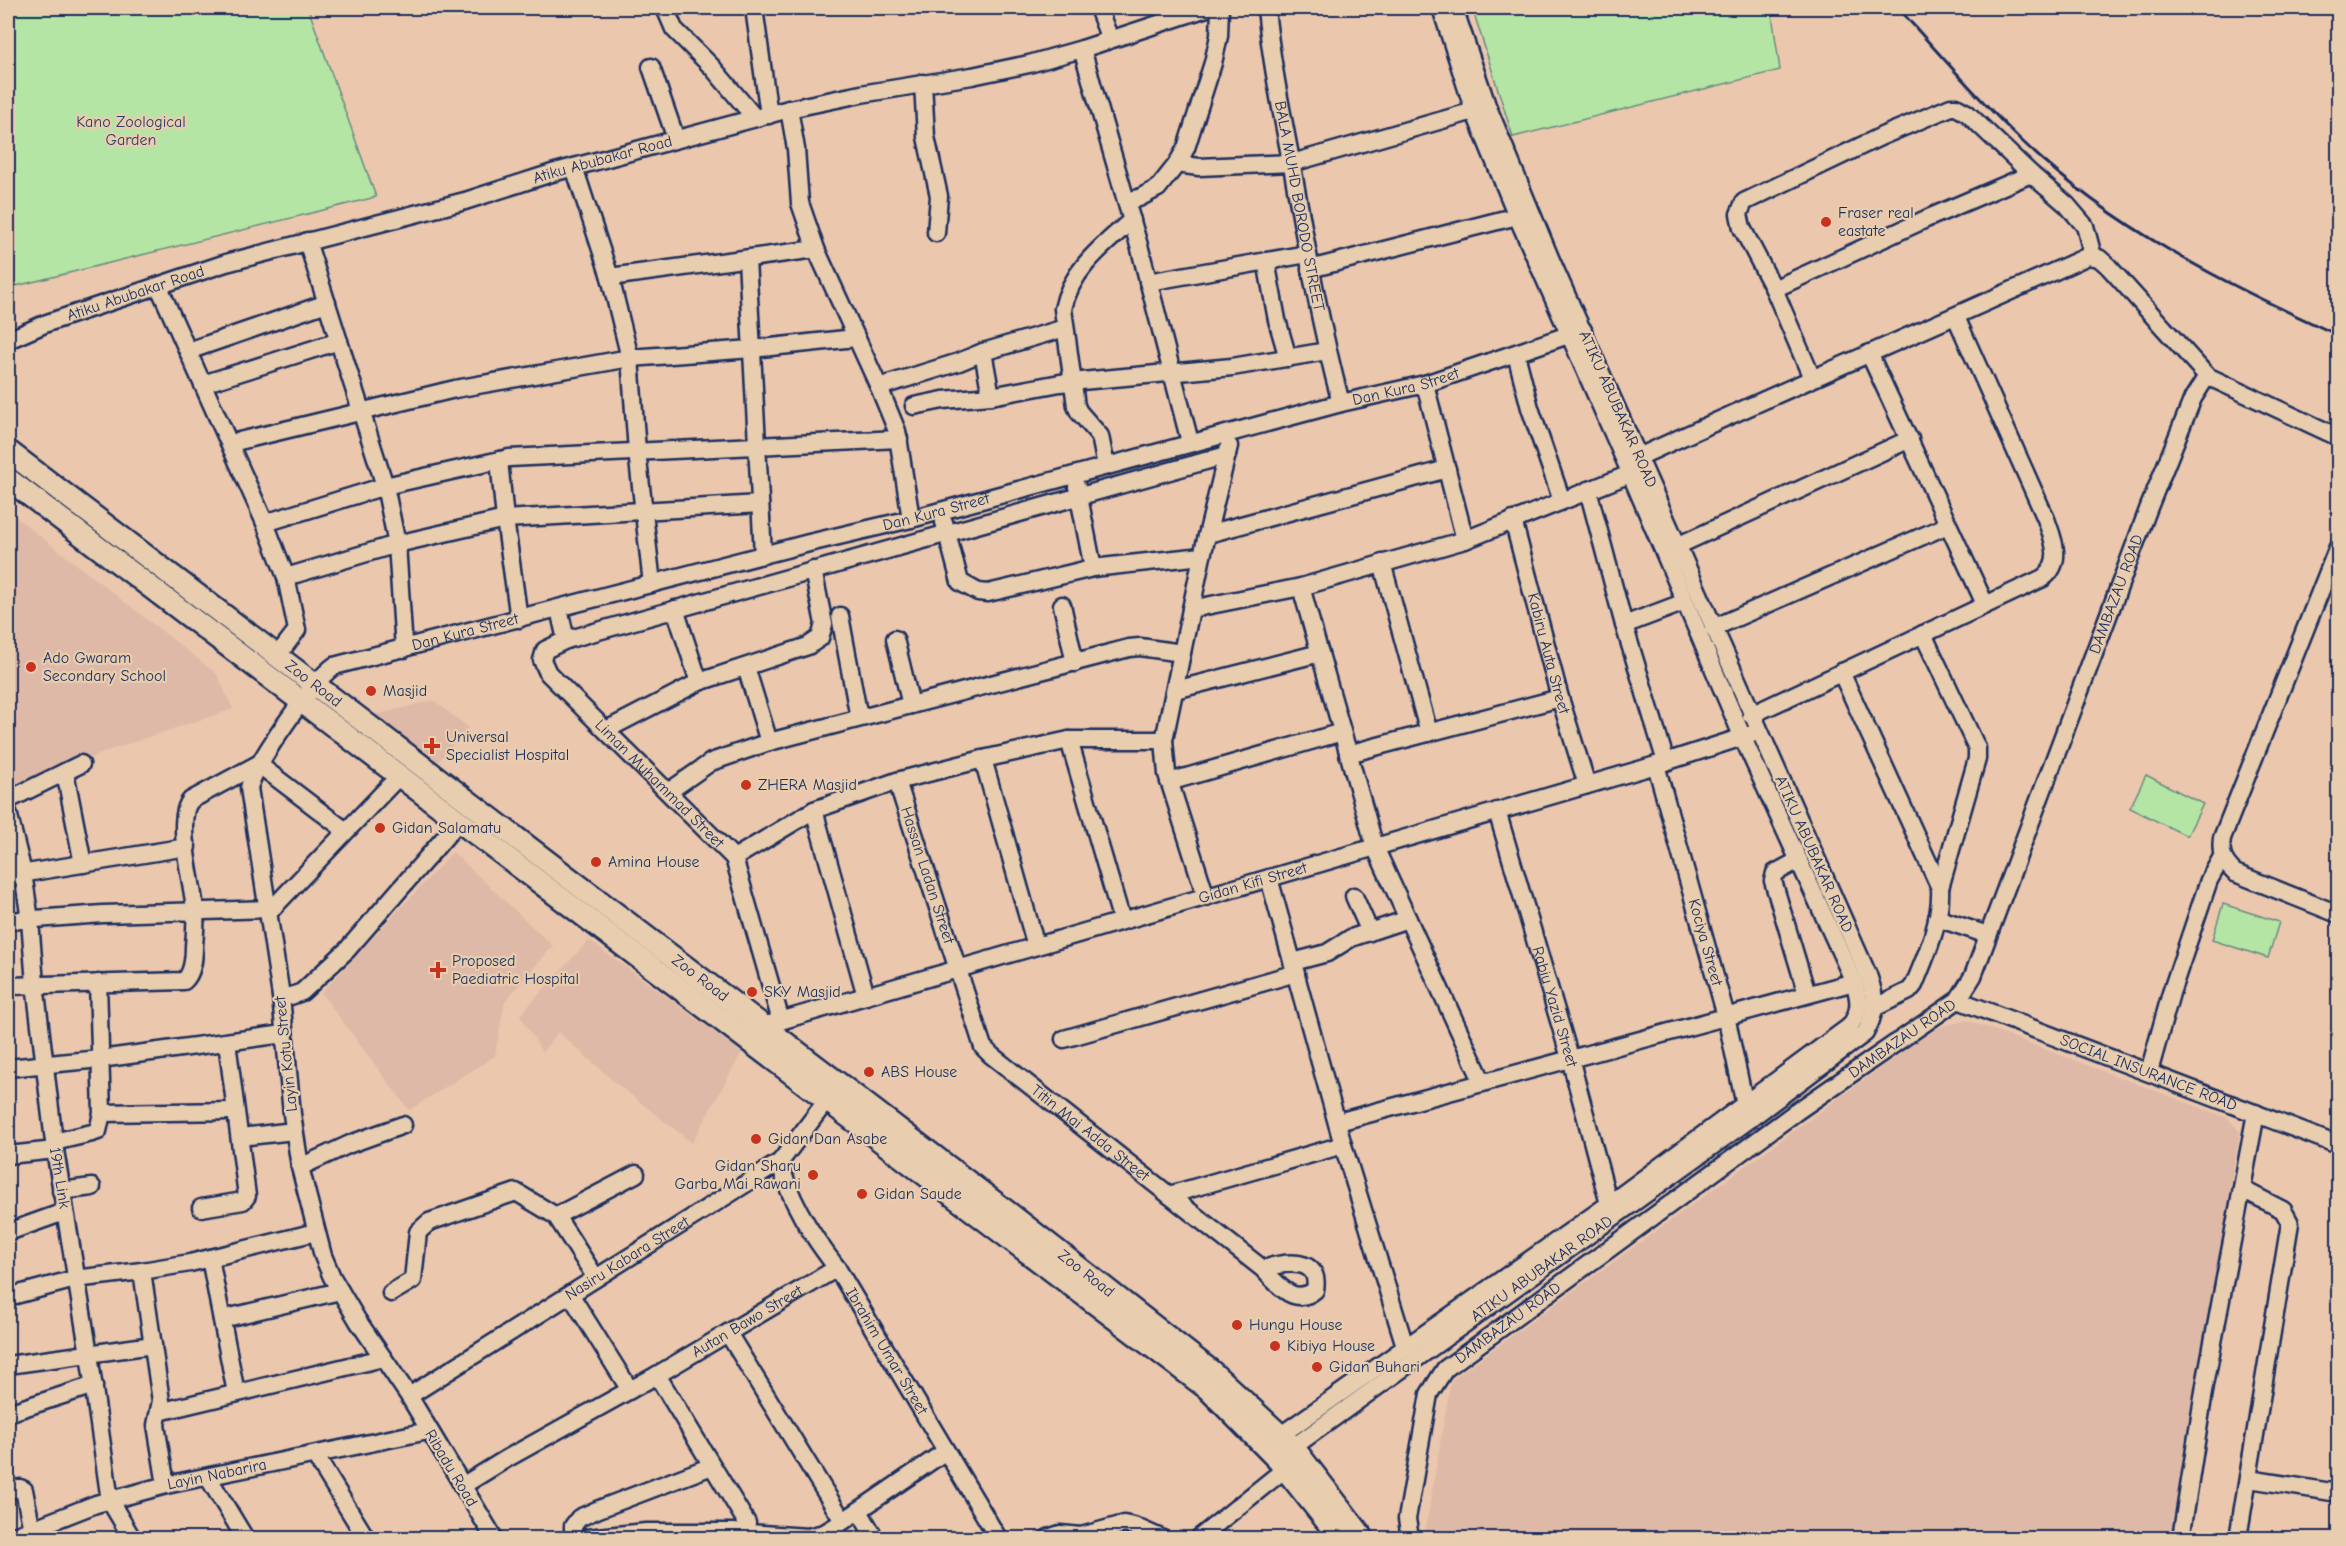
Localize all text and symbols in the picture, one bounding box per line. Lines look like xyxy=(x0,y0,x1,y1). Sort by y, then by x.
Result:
street label: BALA MUHD BORODO STREET xyxy=(1271,99,1328,314)
park label: Kano Zoological Garden xyxy=(76,113,186,149)
street label: Atiku Abubakar Road xyxy=(531,132,674,188)
place label: Fraser real eastate xyxy=(1838,204,1914,240)
marker: Fraser real eastate xyxy=(1819,215,1833,229)
street label: Atiku Abubakar Road xyxy=(65,262,207,325)
street label: ATIKU ABUBAKAR ROAD xyxy=(1575,328,1661,490)
street label: Dan Kura Street xyxy=(1351,364,1462,409)
street label: Dan Kura Street xyxy=(881,489,992,534)
street label: DAMBAZAU ROAD xyxy=(2086,532,2147,656)
street label: Kabiru Auta Street xyxy=(1524,591,1574,717)
street label: Dan Kura Street xyxy=(410,609,521,654)
place label: Ado Gwaram Secondary School xyxy=(43,649,166,685)
street label: Zoo Road xyxy=(282,656,345,711)
marker: Ado Gwaram Secondary School xyxy=(24,660,38,674)
place label: Masjid xyxy=(383,682,427,700)
marker: Masjid xyxy=(364,684,378,698)
street label: Liman Muhammad Street xyxy=(591,716,728,852)
place label: Universal Specialist Hospital xyxy=(446,728,569,764)
marker: Universal Specialist Hospital xyxy=(423,737,441,755)
street label: ATIKU ABUBAKAR ROAD xyxy=(1771,773,1857,935)
place label: ZHERA Masjid xyxy=(758,776,857,794)
marker: ZHERA Masjid xyxy=(739,778,753,792)
street label: Hassan Ladan Street xyxy=(897,805,958,946)
place label: Gidan Salamatu xyxy=(392,819,501,837)
marker: Gidan Salamatu xyxy=(373,821,387,835)
place label: Amina House xyxy=(608,853,699,871)
marker: Amina House xyxy=(589,855,603,869)
street label: Gidan Kifi Street xyxy=(1196,858,1310,907)
street label: Kociya Street xyxy=(1685,897,1726,988)
street label: Rabiu Yazid Street xyxy=(1529,944,1581,1069)
street label: Zoo Road xyxy=(668,951,732,1005)
place label: Proposed Paediatric Hospital xyxy=(452,952,579,988)
marker: Proposed Paediatric Hospital xyxy=(429,961,447,979)
place label: SKY Masjid xyxy=(764,983,841,1001)
marker: SKY Masjid xyxy=(745,985,759,999)
street label: Layin Kotu Street xyxy=(271,995,301,1113)
street label: DAMBAZAU ROAD xyxy=(1845,995,1959,1082)
street label: SOCIAL INSURANCE ROAD xyxy=(2058,1031,2240,1115)
place label: ABS House xyxy=(881,1063,957,1081)
marker: ABS House xyxy=(862,1065,876,1079)
street label: Titin Mai Adda Street xyxy=(1028,1081,1153,1185)
place label: Gidan Dan Asabe xyxy=(768,1130,887,1148)
marker: Gidan Dan Asabe xyxy=(749,1132,763,1146)
street label: 19th Link xyxy=(46,1146,74,1210)
place label: Gidan Sharu Garba Mai Rawani xyxy=(675,1157,801,1193)
marker: Gidan Sharu Garba Mai Rawani xyxy=(806,1168,820,1182)
place label: Gidan Saude xyxy=(874,1185,962,1203)
marker: Gidan Saude xyxy=(855,1187,869,1201)
street label: Nasiru Kabara Street xyxy=(562,1212,693,1304)
street label: ATIKU ABUBAKAR ROAD xyxy=(1467,1212,1616,1326)
street label: Zoo Road xyxy=(1055,1246,1118,1301)
street label: DAMBAZAU ROAD xyxy=(1452,1278,1564,1367)
street label: Autan Bawo Street xyxy=(689,1281,806,1361)
street label: Ibrahim Umar Street xyxy=(842,1284,931,1418)
place label: Hungu House xyxy=(1249,1316,1342,1334)
marker: Hungu House xyxy=(1230,1318,1244,1332)
place label: Kibiya House xyxy=(1287,1337,1375,1355)
marker: Kibiya House xyxy=(1268,1339,1282,1353)
place label: Gidan Buhari xyxy=(1329,1358,1420,1376)
marker: Gidan Buhari xyxy=(1310,1360,1324,1374)
street label: Ribadu Road xyxy=(421,1426,481,1510)
street label: Layin Nabarira xyxy=(166,1455,268,1493)

